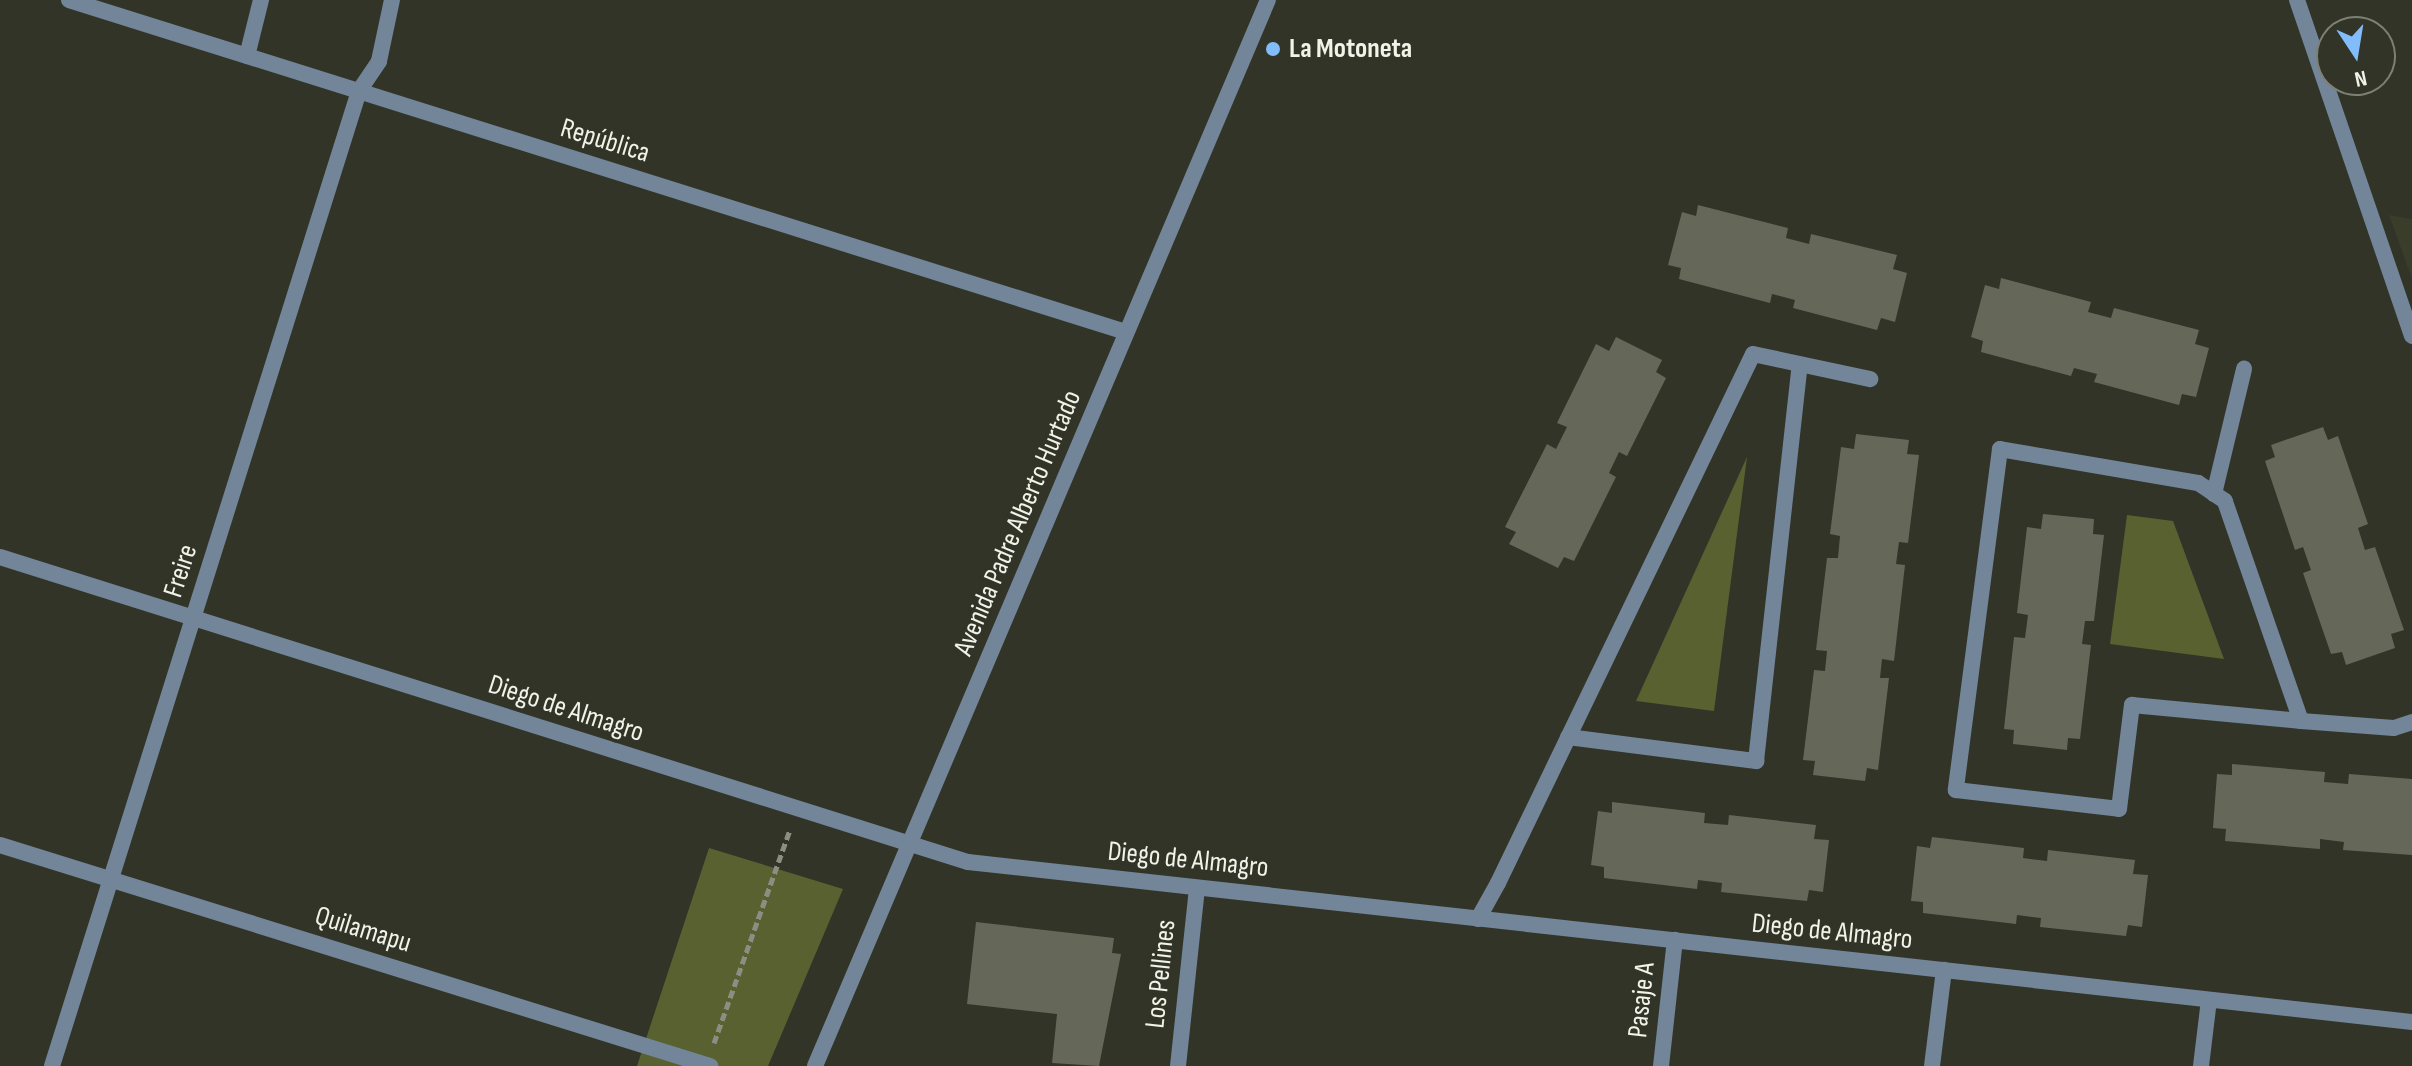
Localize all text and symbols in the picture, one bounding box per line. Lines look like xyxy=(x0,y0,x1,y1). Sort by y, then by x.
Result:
north arrow xyxy=(2316,16,2396,96)
place label: La Motoneta xyxy=(1289,32,1412,66)
marker: La Motoneta xyxy=(1264,40,1282,58)
text: N xyxy=(2352,64,2369,92)
street label: República xyxy=(556,112,654,170)
street label: Avenida Padre Alberto Hurtado xyxy=(947,385,1089,661)
street label: Freire xyxy=(157,540,205,602)
street label: Diego de Almagro xyxy=(484,668,648,750)
street label: Diego de Almagro xyxy=(1106,835,1270,885)
street label: Quilamapu xyxy=(311,899,415,961)
street label: Diego de Almagro xyxy=(1750,907,1914,957)
street label: Los Pellines xyxy=(1139,918,1183,1030)
street label: Pasaje A xyxy=(1621,961,1663,1039)

